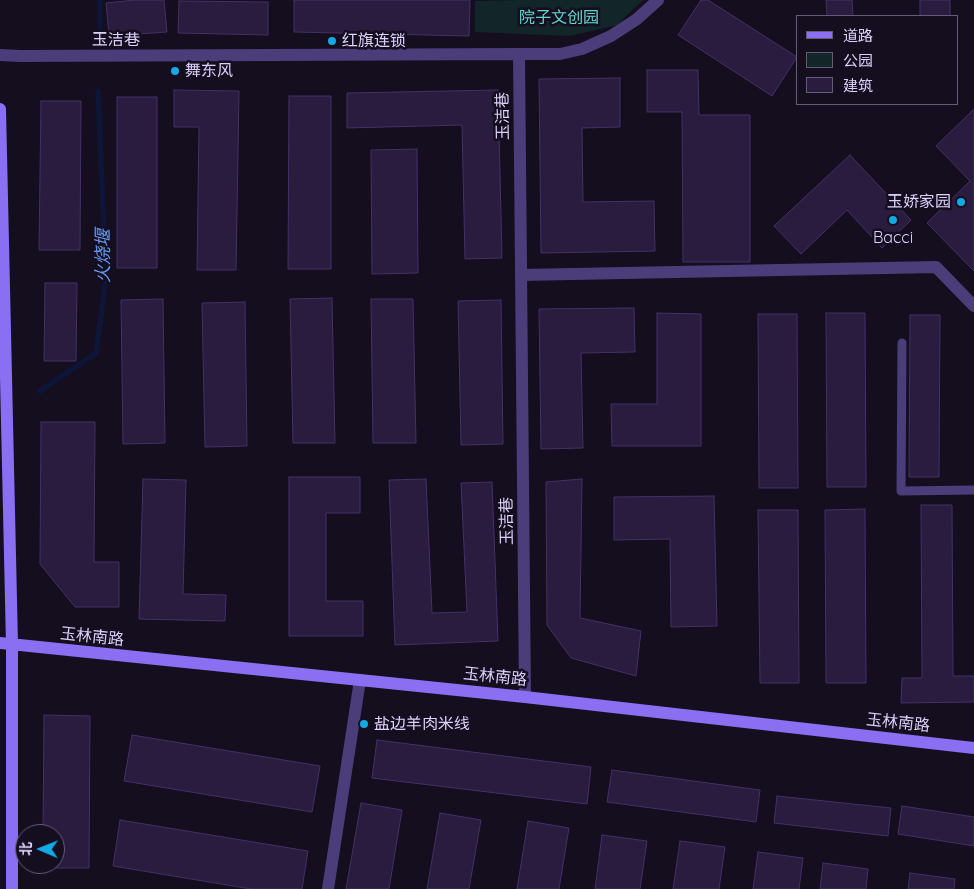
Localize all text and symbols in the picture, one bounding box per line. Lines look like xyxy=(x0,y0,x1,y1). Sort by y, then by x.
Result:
park label: 院子文创园 xyxy=(519,8,599,28)
legend xyxy=(796,15,959,105)
text: 道路 xyxy=(843,26,873,45)
street label: 玉洁巷 xyxy=(92,30,140,50)
place label: 红旗连锁 xyxy=(342,31,406,51)
marker: 红旗连锁 xyxy=(326,35,338,47)
text: 公园 xyxy=(843,51,873,70)
place label: 舞东风 xyxy=(185,61,233,81)
marker: 舞东风 xyxy=(169,65,181,77)
text: 建筑 xyxy=(843,76,873,95)
street label: 玉洁巷 xyxy=(493,92,513,140)
place label: 玉娇家园 xyxy=(887,192,951,212)
marker: 玉娇家园 xyxy=(955,196,967,208)
marker: Bacci xyxy=(887,214,899,226)
place label: Bacci xyxy=(873,228,913,248)
water label: 火烧堰 xyxy=(93,229,115,283)
street label: 玉洁巷 xyxy=(497,497,517,545)
street label: 玉林南路 xyxy=(59,624,125,650)
street label: 玉林南路 xyxy=(462,664,528,690)
street label: 玉林南路 xyxy=(865,710,931,736)
place label: 盐边羊肉米线 xyxy=(374,714,470,734)
marker: 盐边羊肉米线 xyxy=(358,718,370,730)
north arrow xyxy=(15,824,65,874)
text: 北 xyxy=(17,842,35,856)

